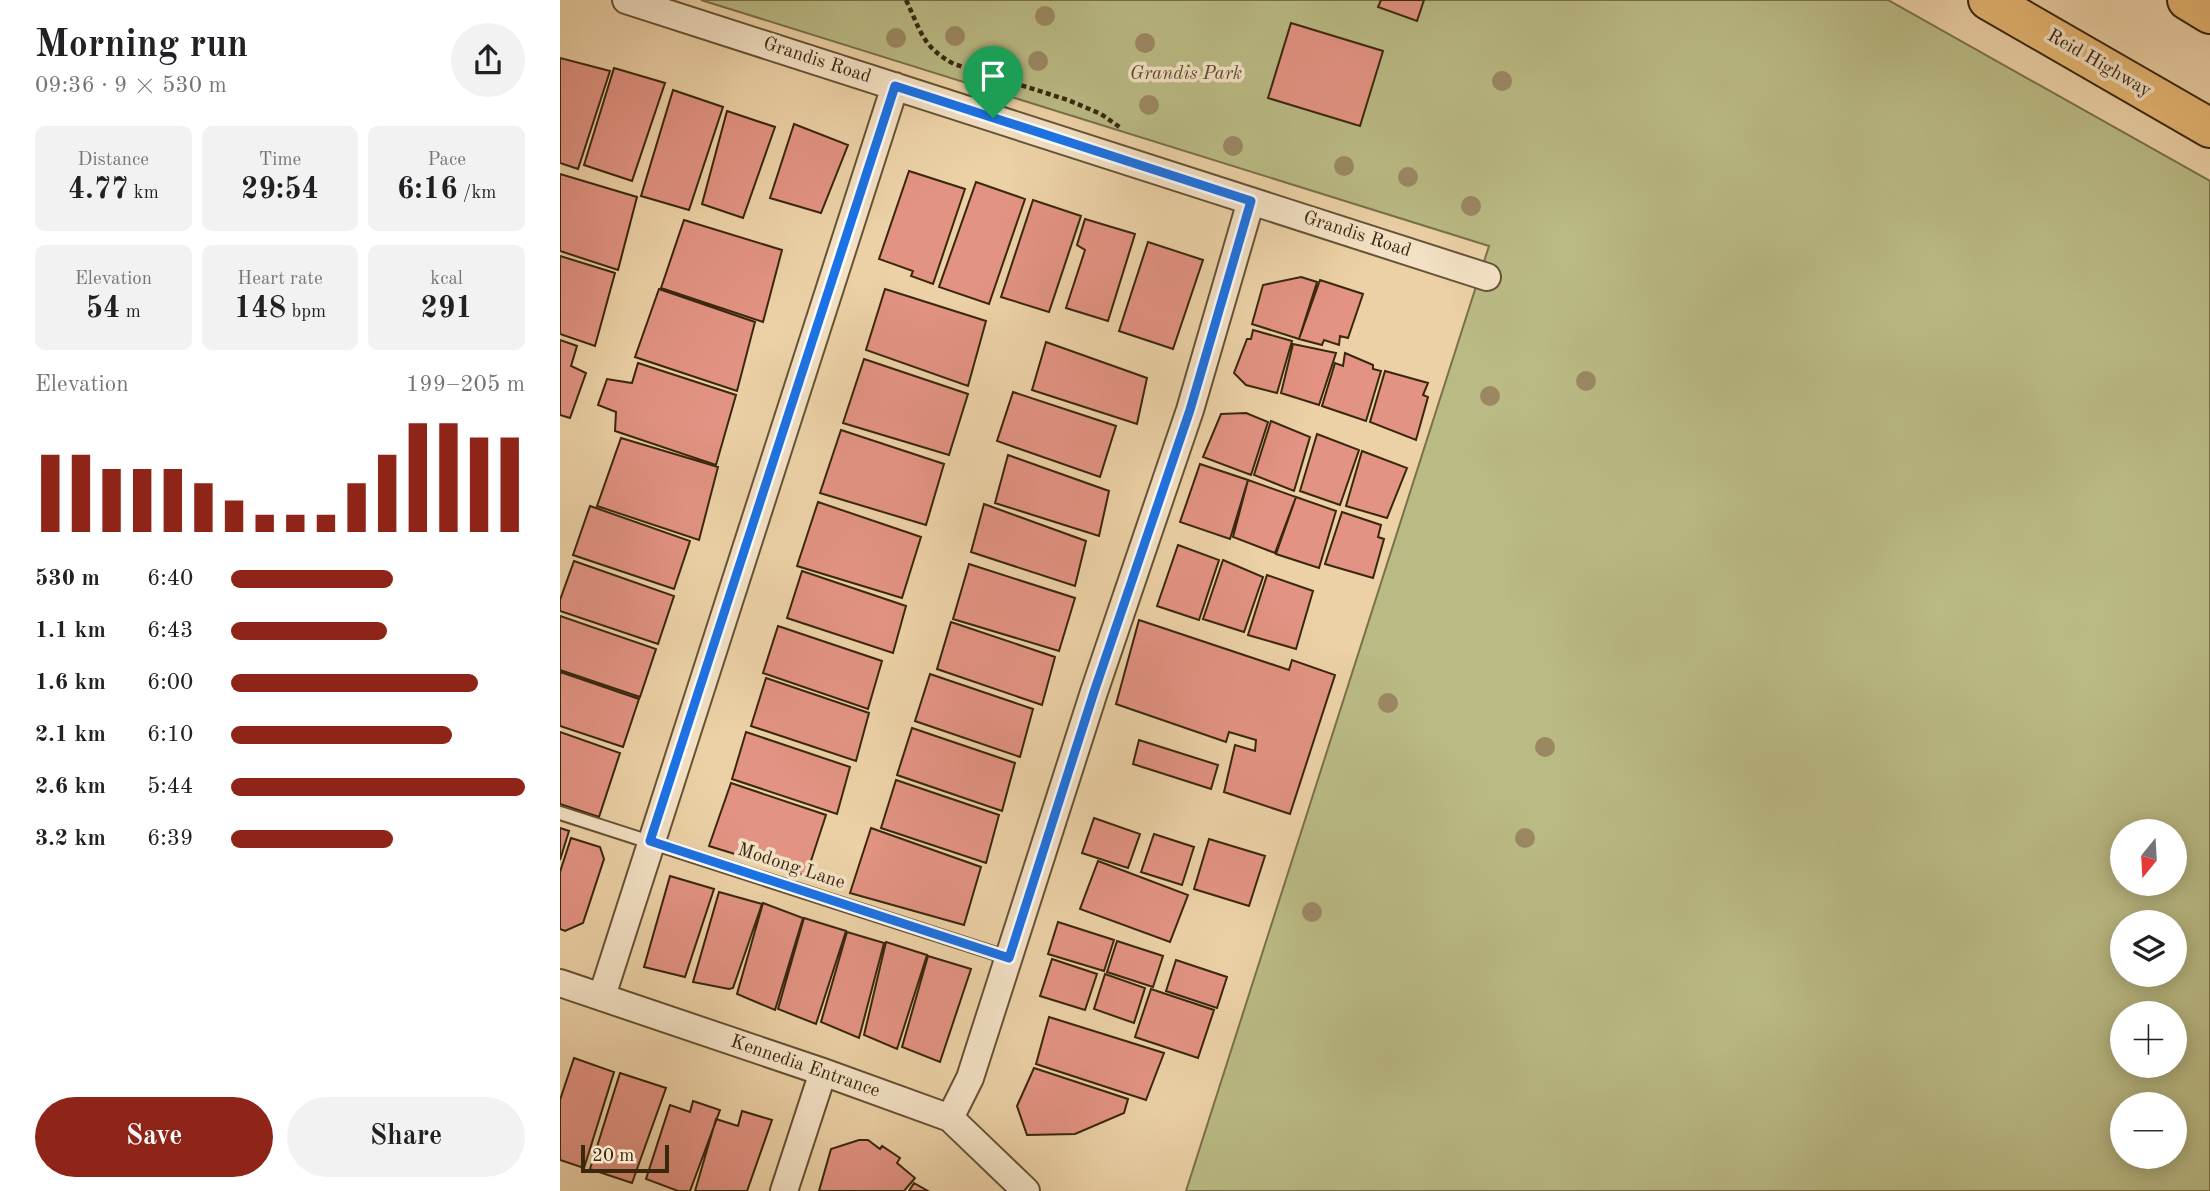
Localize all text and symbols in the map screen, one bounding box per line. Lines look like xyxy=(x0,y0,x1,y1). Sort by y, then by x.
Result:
button: share xyxy=(451,23,525,97)
text: Morning run xyxy=(35,27,248,65)
street label: Reid Highway xyxy=(2044,27,2154,101)
street label: Grandis Road xyxy=(761,35,873,87)
pin xyxy=(963,46,1023,118)
icon: arrive xyxy=(974,57,1012,95)
park label: Grandis Park xyxy=(1130,65,1242,84)
text: 09:36 · 9 × 530 m xyxy=(35,74,227,97)
text: Distance xyxy=(78,151,149,170)
text: Time xyxy=(259,151,301,170)
text: Pace xyxy=(427,151,466,170)
text: 4.77 xyxy=(68,175,128,205)
text: 29:54 xyxy=(241,175,319,205)
text: 6:16 xyxy=(397,175,458,205)
text: km xyxy=(128,184,159,203)
text: /km xyxy=(458,184,496,203)
street label: Grandis Road xyxy=(1301,209,1413,261)
text: Elevation xyxy=(75,270,152,289)
text: Heart rate xyxy=(237,270,323,289)
text: kcal xyxy=(430,270,463,289)
text: 54 xyxy=(86,294,121,324)
text: 148 xyxy=(234,294,286,324)
text: 291 xyxy=(421,294,473,324)
text: m xyxy=(121,303,141,322)
text: bpm xyxy=(286,303,326,322)
text: Elevation xyxy=(35,373,129,396)
text: 199–205 m xyxy=(406,373,525,396)
text: 530 m xyxy=(35,567,100,590)
text: 6:40 xyxy=(147,567,193,590)
text: 1.1 km xyxy=(35,619,106,642)
text: 6:43 xyxy=(147,619,193,642)
text: 1.6 km xyxy=(35,671,106,694)
text: 6:00 xyxy=(147,671,193,694)
text: 2.1 km xyxy=(35,723,106,746)
text: 6:10 xyxy=(147,723,193,746)
text: 2.6 km xyxy=(35,775,106,798)
text: 5:44 xyxy=(147,775,193,798)
north arrow xyxy=(2110,819,2188,896)
map controls xyxy=(2110,819,2187,1169)
text: 3.2 km xyxy=(35,827,106,850)
text: 6:39 xyxy=(147,827,193,850)
street label: Modong Lane xyxy=(735,841,847,893)
button: layers xyxy=(2110,910,2187,987)
button: + xyxy=(2110,1001,2187,1078)
street label: Kennedia Entrance xyxy=(728,1033,882,1101)
button: − xyxy=(2110,1092,2187,1169)
button: Save xyxy=(35,1097,273,1177)
button: Share xyxy=(287,1097,525,1177)
scale bar xyxy=(581,1142,668,1174)
text: 20 m xyxy=(592,1147,634,1166)

